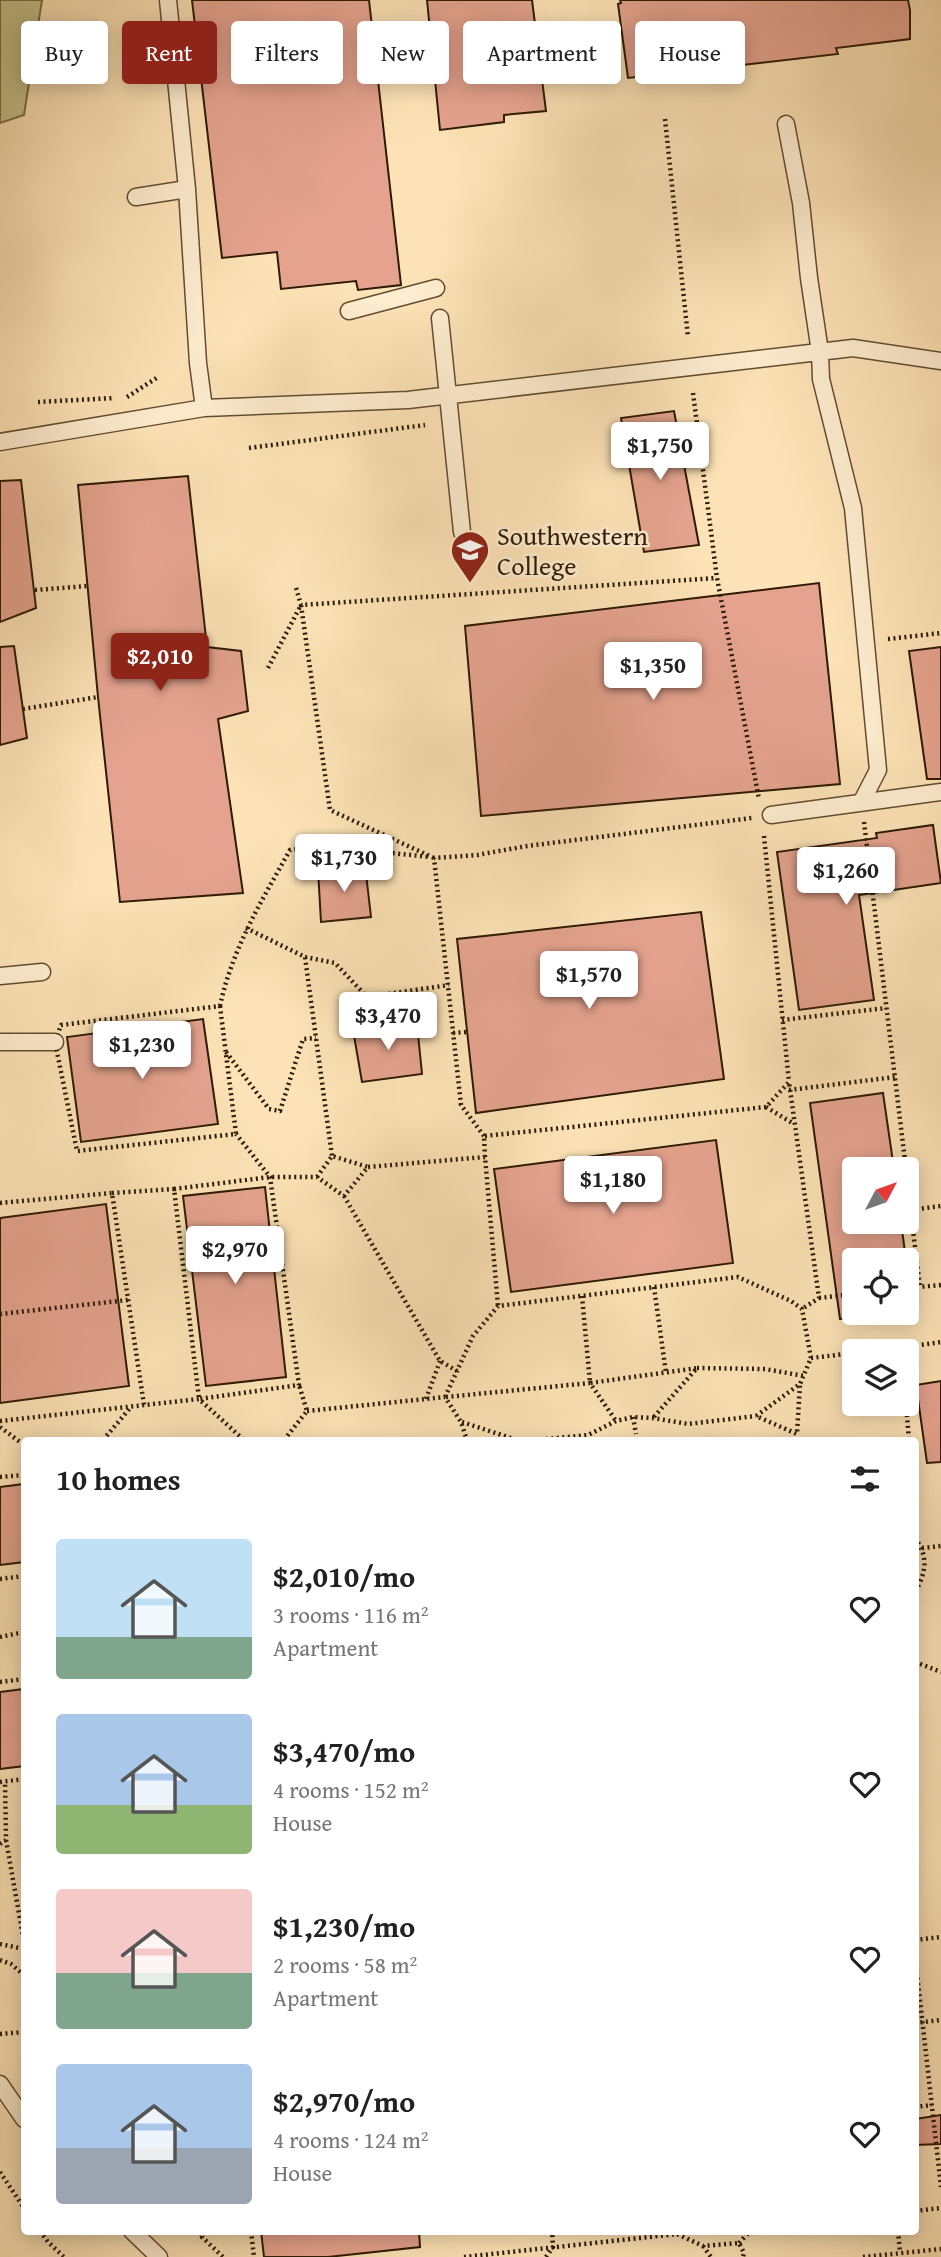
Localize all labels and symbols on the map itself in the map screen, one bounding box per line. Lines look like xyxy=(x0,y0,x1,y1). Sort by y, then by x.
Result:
pin: $1,750 xyxy=(603,422,717,482)
place label: Southwestern College xyxy=(497,516,648,585)
school or university icon: Southwestern College xyxy=(449,529,491,584)
pin: $2,010 xyxy=(103,634,217,693)
pin: $1,350 xyxy=(596,642,710,702)
pin: $1,730 xyxy=(287,834,401,894)
pin: $1,260 xyxy=(789,848,903,907)
pin: $1,570 xyxy=(532,951,646,1011)
pin: $3,470 xyxy=(331,992,445,1052)
pin: $1,230 xyxy=(85,1021,199,1081)
pin: $1,180 xyxy=(556,1156,670,1216)
north arrow xyxy=(842,1157,919,1234)
pin: $2,970 xyxy=(178,1226,292,1286)

